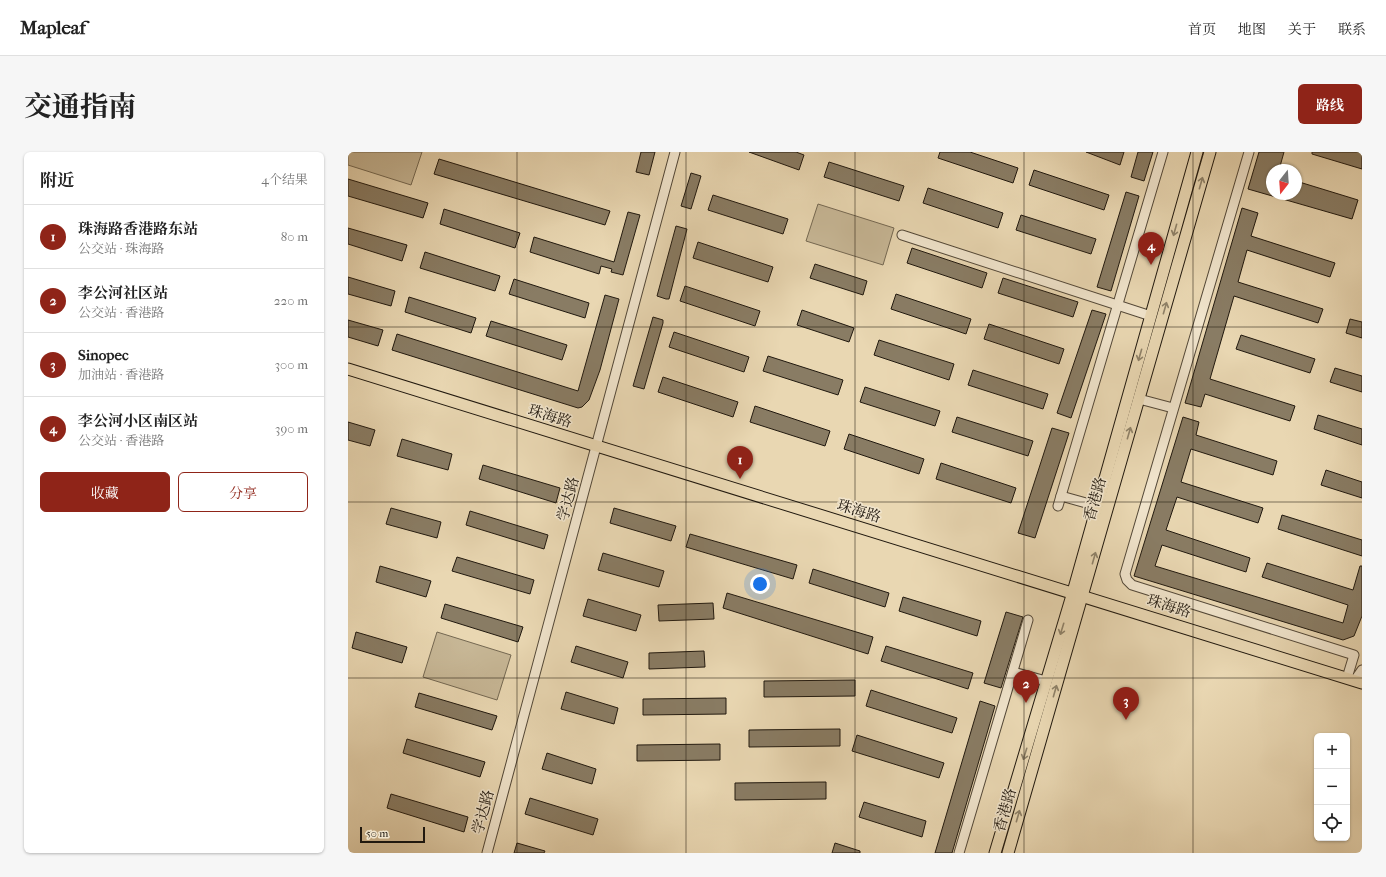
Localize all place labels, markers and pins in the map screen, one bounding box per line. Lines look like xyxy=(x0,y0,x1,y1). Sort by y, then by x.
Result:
pin: 4 xyxy=(1138,232,1164,265)
pin: 1 xyxy=(727,446,753,479)
pin: 2 xyxy=(1013,670,1039,703)
pin: 3 xyxy=(1113,687,1139,720)

